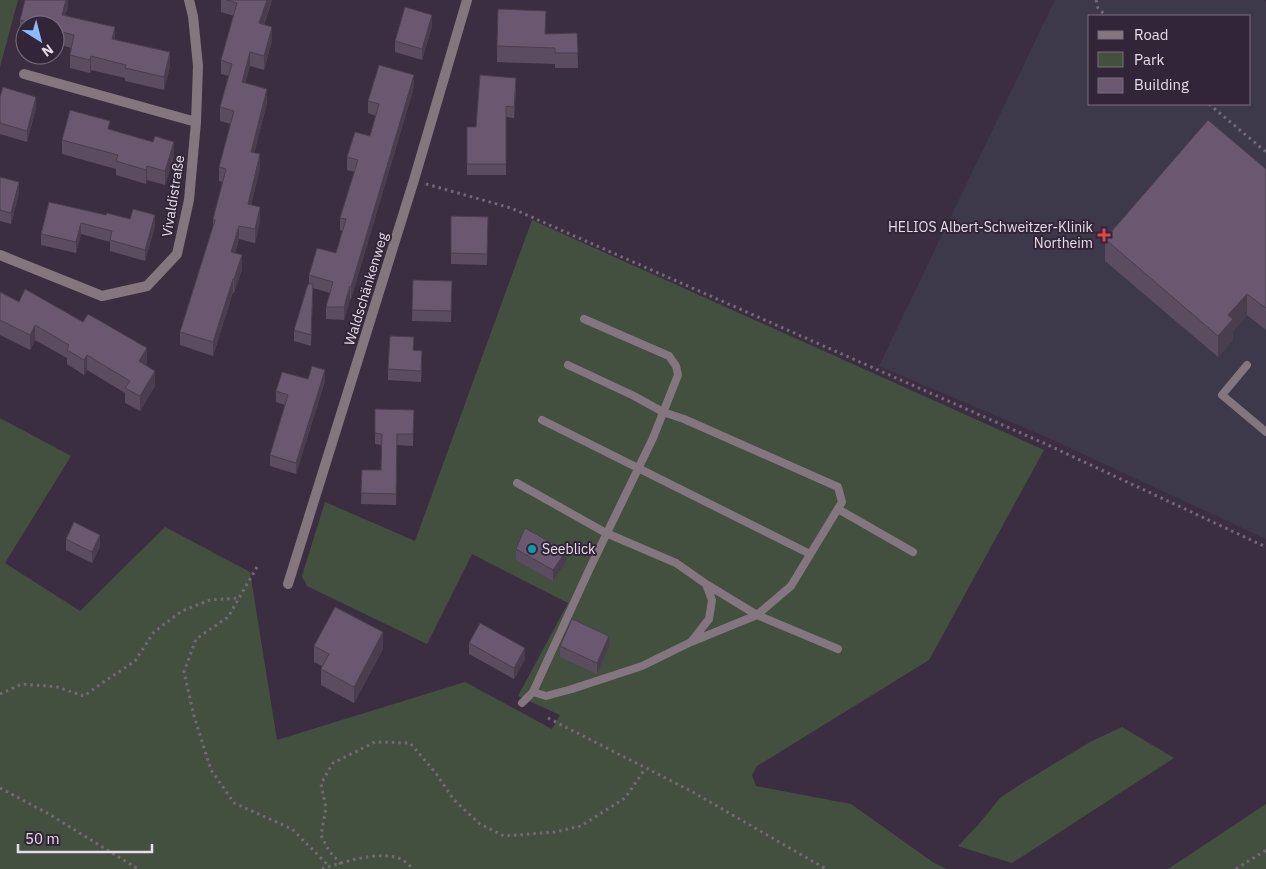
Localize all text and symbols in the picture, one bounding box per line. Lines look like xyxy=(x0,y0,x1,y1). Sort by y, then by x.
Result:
north arrow xyxy=(15,15,65,65)
legend xyxy=(1088,15,1251,105)
text: Road xyxy=(1134,25,1169,44)
text: N xyxy=(38,40,57,61)
text: Park xyxy=(1134,50,1164,69)
text: Building xyxy=(1134,75,1189,94)
street label: Vivaldistraße xyxy=(158,154,188,238)
place label: HELIOS Albert-Schweitzer-Klinik Northeim xyxy=(888,218,1094,252)
marker: HELIOS Albert-Schweitzer-Klinik Northeim xyxy=(1097,228,1111,242)
street label: Waldschänkenweg xyxy=(340,230,392,348)
place label: Seeblick xyxy=(542,540,596,558)
marker: Seeblick xyxy=(526,543,538,555)
scale bar xyxy=(18,822,151,854)
text: 50 m xyxy=(25,829,60,848)

